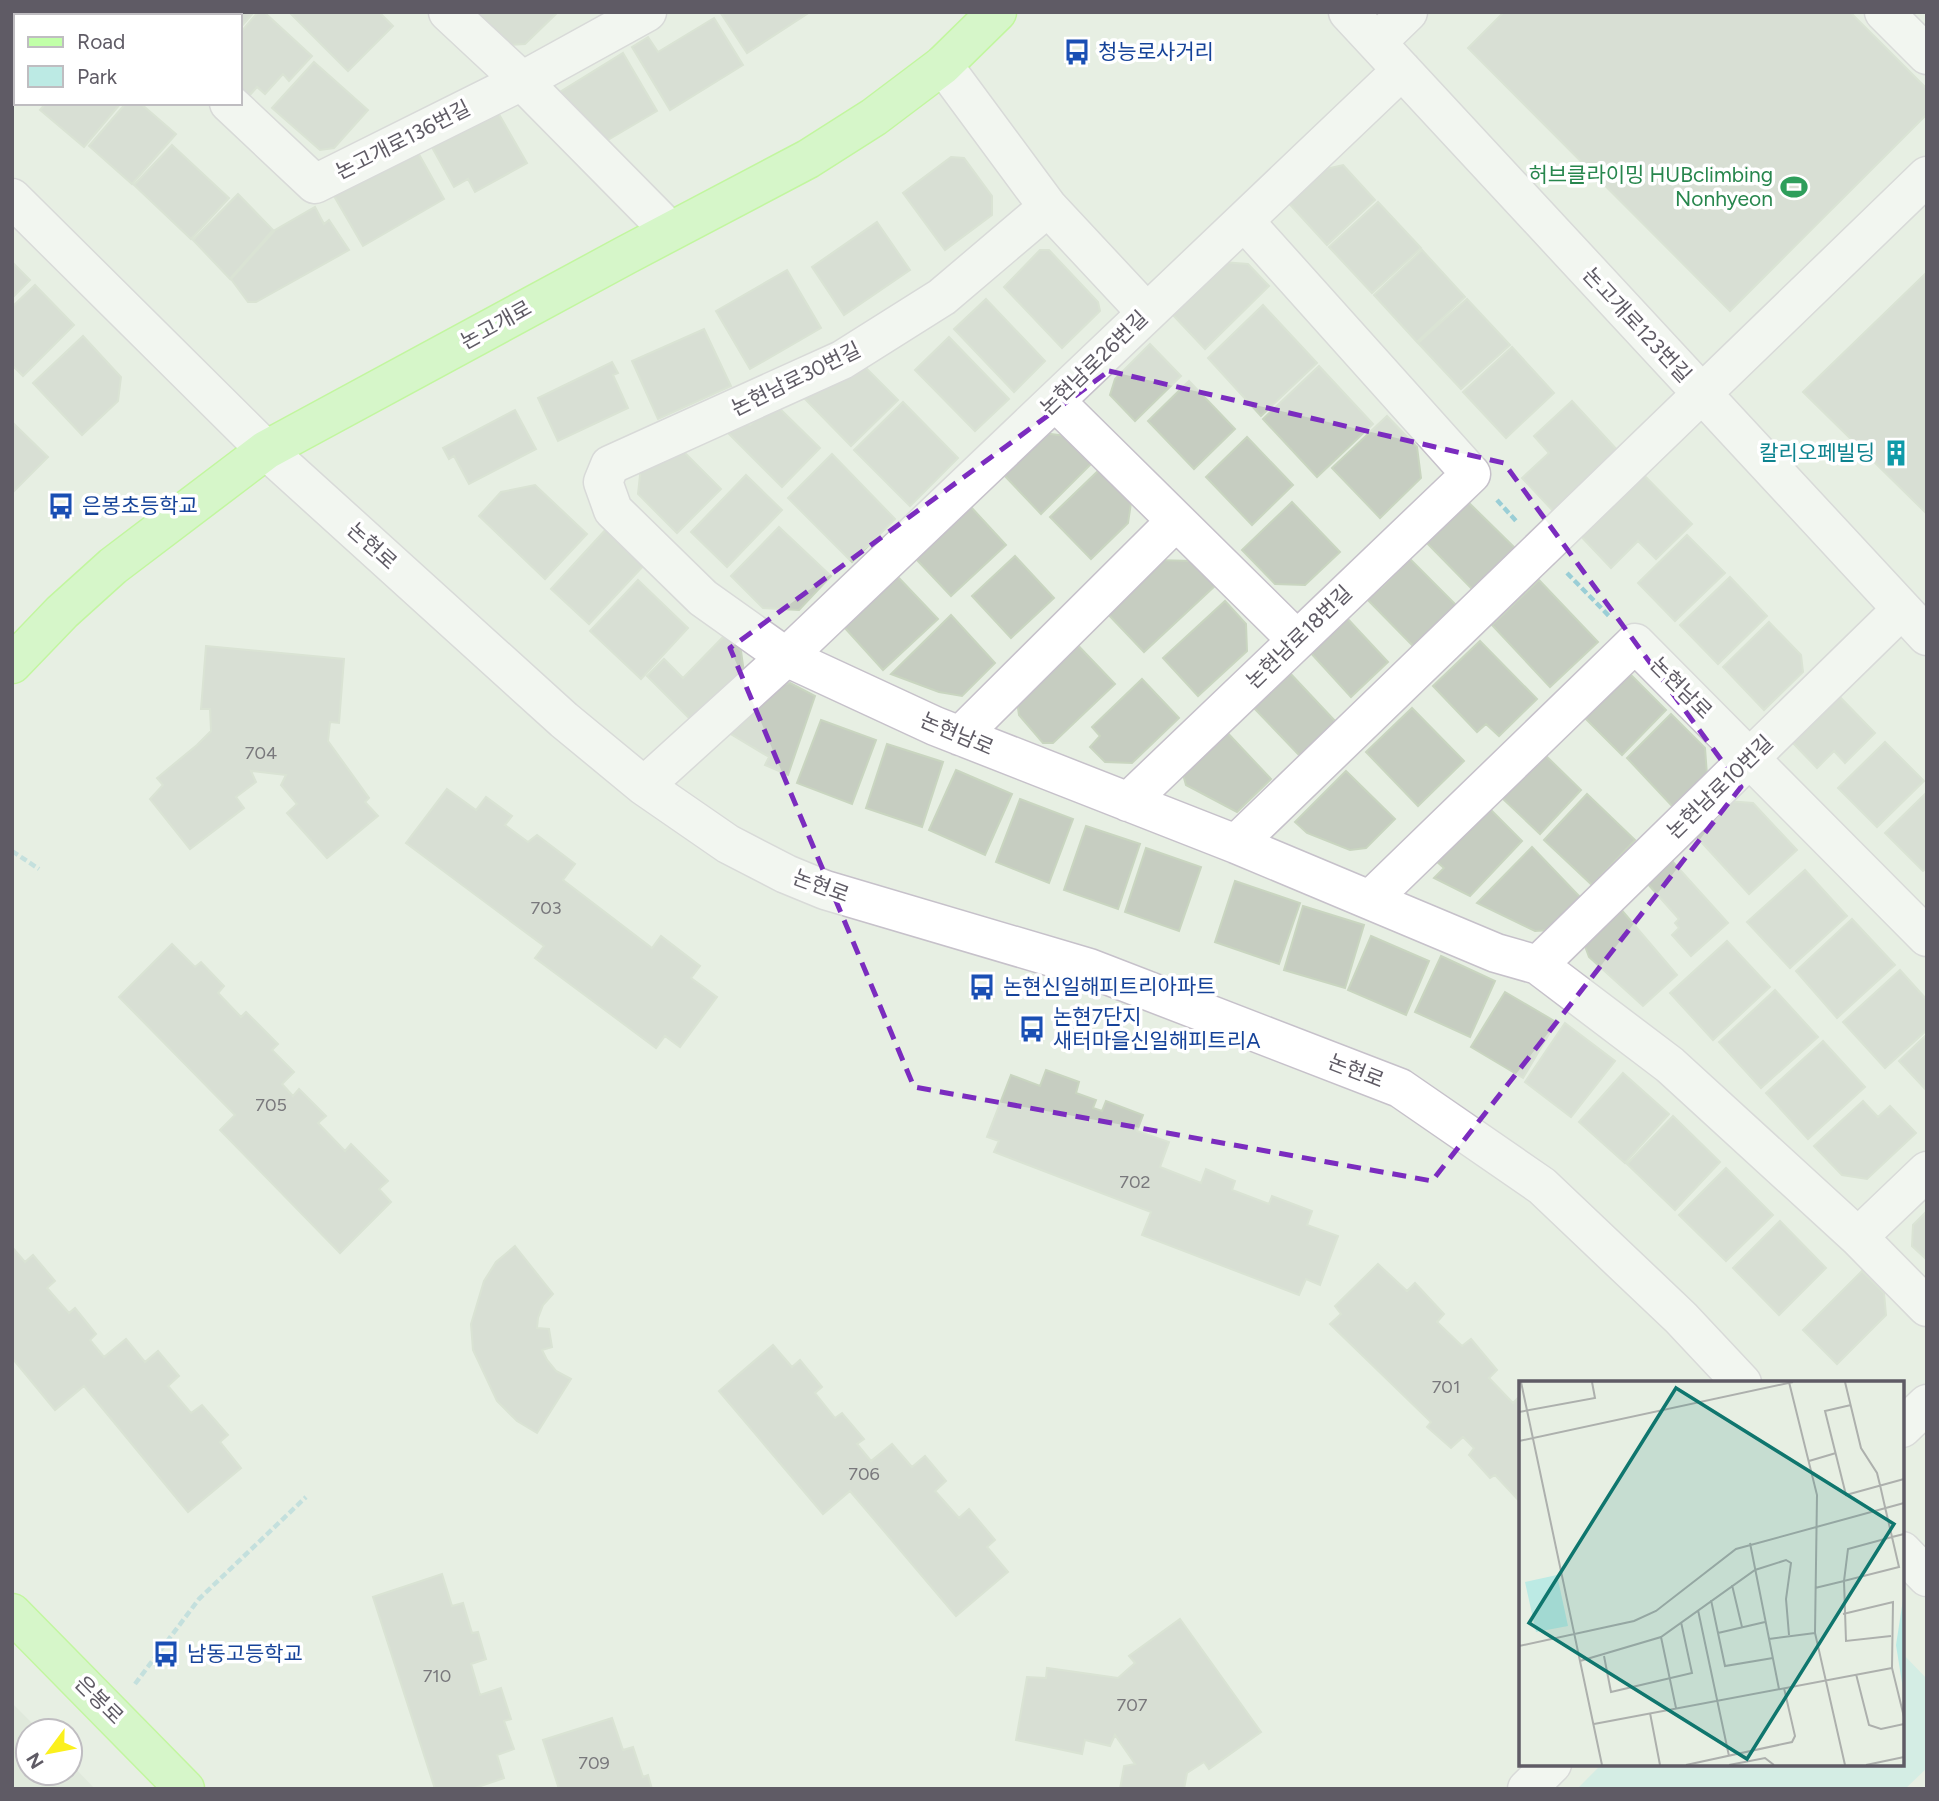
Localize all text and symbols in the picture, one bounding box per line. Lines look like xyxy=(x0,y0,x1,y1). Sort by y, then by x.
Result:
legend xyxy=(14,14,242,105)
text: Road xyxy=(77,29,125,54)
bus stop icon: 청능로사거리 xyxy=(1062,37,1092,67)
place label: 청능로사거리 xyxy=(1098,39,1214,64)
text: Park xyxy=(77,64,118,89)
street label: 논고개로136번길 xyxy=(331,95,474,184)
place label: 허브클라이밍 HUBclimbing Nonhyeon xyxy=(1528,162,1773,211)
sports icon: 허브클라이밍 HUBclimbing Nonhyeon xyxy=(1779,172,1809,202)
street label: 논고개로123번길 xyxy=(1578,262,1697,387)
street label: 논고개로 xyxy=(456,295,536,354)
street label: 논현남로26번길 xyxy=(1035,305,1153,420)
street label: 논현남로30번길 xyxy=(727,336,865,421)
building icon: 칼리오페빌딩 xyxy=(1881,438,1911,468)
place label: 칼리오페빌딩 xyxy=(1759,440,1875,465)
bus stop icon: 은봉초등학교 xyxy=(46,491,76,521)
place label: 은봉초등학교 xyxy=(82,493,198,518)
street label: 논현로 xyxy=(342,517,402,574)
street label: 논현남로18번길 xyxy=(1241,580,1357,693)
street label: 논현남로 xyxy=(1645,651,1718,724)
street label: 논현남로 xyxy=(917,707,998,760)
street label: 논현남로10번길 xyxy=(1661,730,1778,844)
house number: 704 xyxy=(245,742,277,764)
street label: 논현로 xyxy=(790,864,853,907)
house number: 703 xyxy=(531,897,562,919)
bus stop icon: 논현신일해피트리아파트 xyxy=(967,972,997,1002)
place label: 논현신일해피트리아파트 xyxy=(1003,974,1216,999)
place label: 논현7단지 새터마을신일해피트리A xyxy=(1053,1004,1260,1053)
bus stop icon: 논현7단지 새터마을신일해피트리A xyxy=(1017,1014,1047,1044)
street label: 논현로 xyxy=(1325,1048,1388,1093)
house number: 705 xyxy=(255,1094,287,1116)
house number: 702 xyxy=(1119,1171,1151,1193)
house number: 701 xyxy=(1432,1376,1460,1398)
inset map xyxy=(1519,1381,1904,1766)
house number: 706 xyxy=(848,1463,880,1485)
bus stop icon: 남동고등학교 xyxy=(151,1639,181,1669)
place label: 남동고등학교 xyxy=(187,1641,303,1666)
house number: 710 xyxy=(423,1665,451,1687)
street label: 은봉로 xyxy=(70,1670,129,1729)
house number: 707 xyxy=(1117,1694,1148,1716)
north arrow xyxy=(14,1717,84,1787)
text: N xyxy=(21,1748,49,1773)
house number: 709 xyxy=(578,1752,610,1774)

